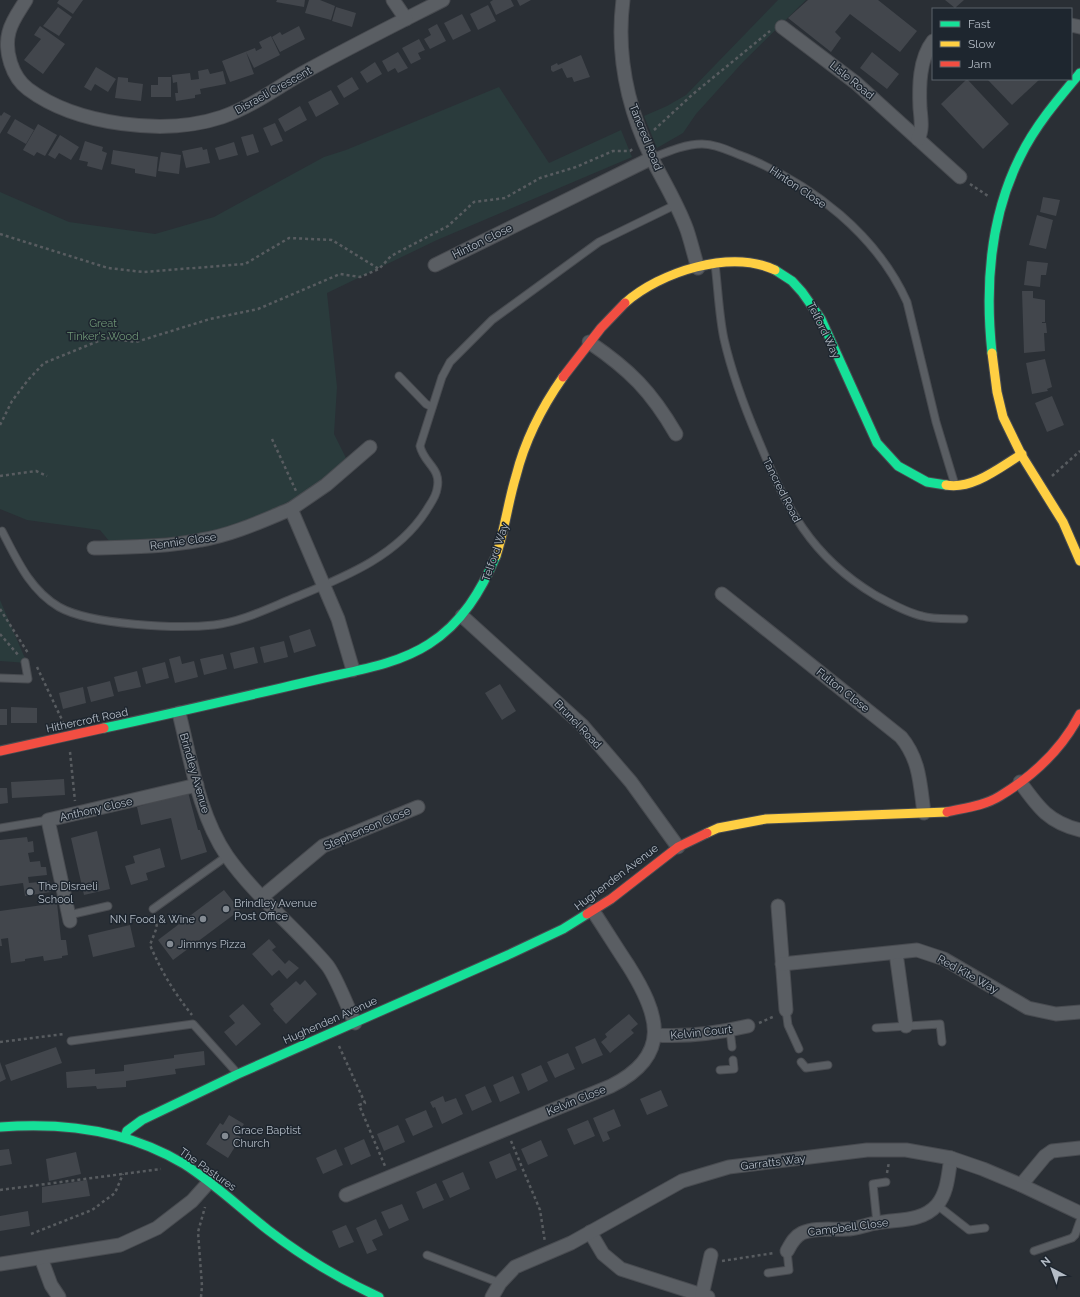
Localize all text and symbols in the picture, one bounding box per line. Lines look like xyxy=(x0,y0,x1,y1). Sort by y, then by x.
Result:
legend xyxy=(932,8,1072,80)
text: Fast xyxy=(968,17,991,31)
text: Slow xyxy=(968,37,995,51)
text: Jam xyxy=(968,57,991,71)
street label: Lisle Road xyxy=(827,59,876,102)
street label: Disraeli Crescent xyxy=(233,64,314,117)
street label: Tancred Road xyxy=(626,102,665,172)
street label: Hinton Close xyxy=(767,164,829,211)
street label: Hinton Close xyxy=(450,221,515,262)
street label: Telford Way xyxy=(804,300,843,360)
park label: Great Tinker's Wood xyxy=(67,317,139,343)
street label: Tancred Road xyxy=(760,456,803,525)
street label: Telford Way xyxy=(479,521,511,583)
street label: Rennie Close xyxy=(149,530,218,553)
street label: Fulton Close xyxy=(814,666,872,716)
street label: Brunel Road xyxy=(551,697,604,751)
street label: Hithercroft Road xyxy=(45,705,129,736)
street label: Brindley Avenue xyxy=(177,732,212,815)
street label: Anthony Close xyxy=(59,795,134,824)
street label: Stephenson Close xyxy=(322,804,413,853)
street label: Hughenden Avenue xyxy=(572,841,661,913)
place label: The Disraeli School xyxy=(38,880,98,906)
marker: The Disraeli School xyxy=(25,887,35,897)
place label: Brindley Avenue Post Office xyxy=(234,897,317,923)
marker: Brindley Avenue Post Office xyxy=(221,904,231,914)
place label: NN Food & Wine xyxy=(110,913,196,926)
marker: NN Food & Wine xyxy=(198,914,208,924)
place label: Jimmys Pizza xyxy=(178,938,246,951)
marker: Jimmys Pizza xyxy=(165,939,175,949)
street label: Red Kite Way xyxy=(935,952,1001,997)
street label: Hughenden Avenue xyxy=(281,994,380,1047)
street label: Kelvin Court xyxy=(670,1023,733,1042)
street label: Kelvin Close xyxy=(545,1083,608,1118)
place label: Grace Baptist Church xyxy=(233,1124,301,1150)
marker: Grace Baptist Church xyxy=(220,1131,230,1141)
street label: The Pastures xyxy=(177,1145,239,1194)
street label: Garratts Way xyxy=(740,1152,806,1173)
street label: Campbell Close xyxy=(807,1216,890,1239)
north arrow xyxy=(1032,1249,1072,1289)
text: N xyxy=(1038,1254,1053,1269)

